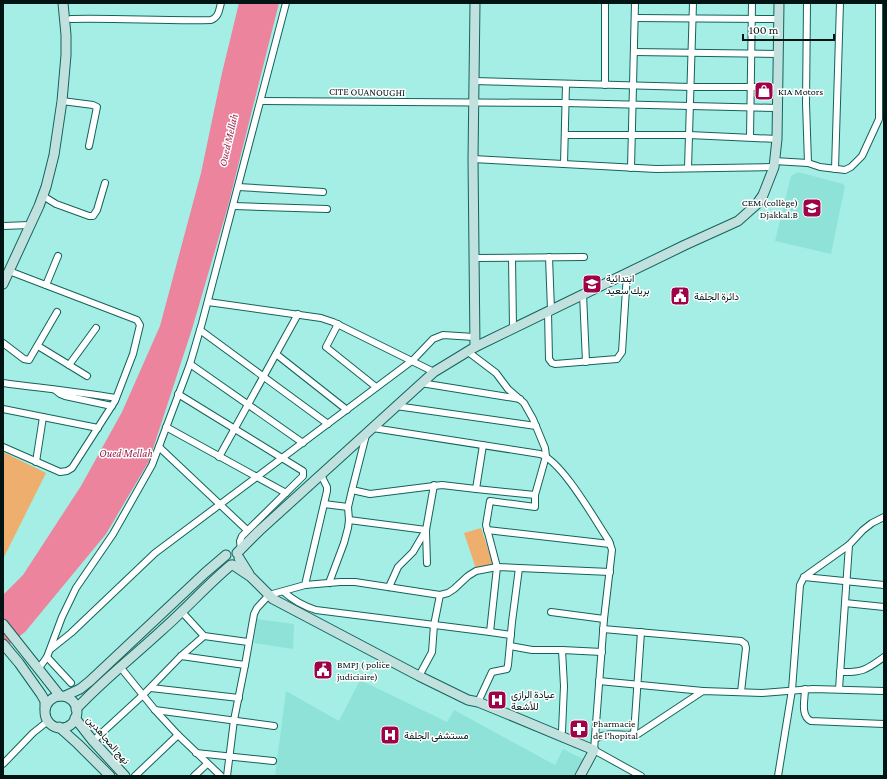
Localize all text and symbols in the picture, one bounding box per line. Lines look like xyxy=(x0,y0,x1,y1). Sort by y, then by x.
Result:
scale bar xyxy=(743,16,834,42)
text: 100 m xyxy=(749,23,779,37)
shop icon: KIA Motors xyxy=(753,80,775,102)
street label: CITE OUANOUGHI xyxy=(329,86,405,98)
place label: KIA Motors xyxy=(778,86,823,97)
water label: Oued Mellah xyxy=(216,113,240,167)
place label: CEM (collège) Djakkal.B xyxy=(742,197,799,221)
school or university icon: CEM (collège) Djakkal.B xyxy=(801,197,823,219)
school or university icon: ابتدائية بريك سعيد xyxy=(581,273,603,295)
place label: ابتدائية بريك سعيد xyxy=(606,273,650,297)
public building icon: دائرة الجلفة xyxy=(669,285,691,307)
place label: دائرة الجلفة xyxy=(694,291,739,303)
water label: Oued Mellah xyxy=(99,447,153,459)
public building icon: BMPJ ( police judiciaire) xyxy=(312,659,334,681)
place label: BMPJ ( police judiciaire) xyxy=(336,659,391,683)
hospital icon: عيادة الرازي للأشعة xyxy=(486,689,508,711)
place label: عيادة الرازي للأشعة xyxy=(511,689,555,712)
street label: نهج المجاهدين xyxy=(83,714,132,767)
pharmacy icon: Pharmacie de l'hopital xyxy=(568,718,590,740)
place label: Pharmacie de l'hopital xyxy=(593,718,639,741)
hospital icon: مستشفى الجلفة xyxy=(379,724,401,746)
place label: مستشفى الجلفة xyxy=(404,730,469,742)

